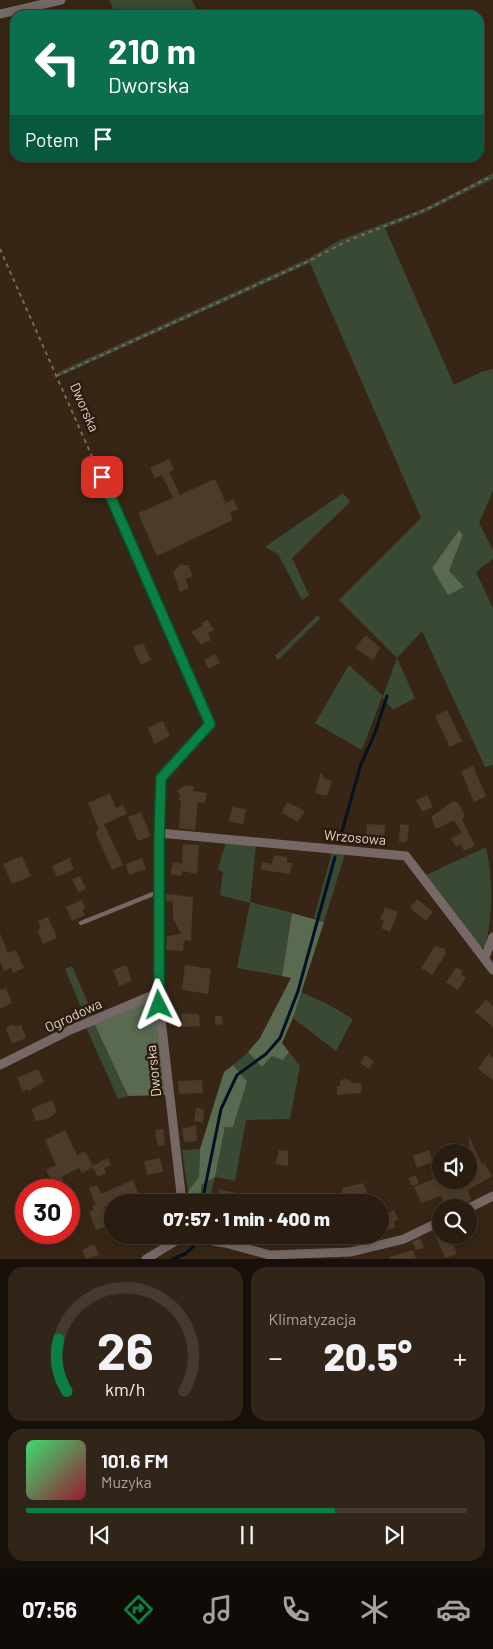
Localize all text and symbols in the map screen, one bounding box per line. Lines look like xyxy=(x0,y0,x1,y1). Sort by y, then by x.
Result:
text: 210 m xyxy=(108,29,196,71)
icon: left xyxy=(25,30,90,95)
text: Dworska xyxy=(108,71,190,97)
icon: arrive xyxy=(89,125,117,153)
text: Potem xyxy=(25,128,79,151)
street label: Dworska xyxy=(67,380,103,434)
pin xyxy=(81,456,123,498)
icon: arrive xyxy=(88,463,116,491)
street label: Wrzosowa xyxy=(323,826,387,848)
position arrow xyxy=(132,978,184,1030)
street label: Ogrodowa xyxy=(42,994,104,1036)
street label: Dworska xyxy=(142,1044,164,1098)
map controls xyxy=(432,1144,477,1244)
button: sound xyxy=(432,1144,477,1189)
speed limit sign: 30 xyxy=(15,1179,80,1244)
button: search xyxy=(432,1199,477,1244)
text: 07:57 · 1 min · 400 m xyxy=(163,1207,330,1230)
text: Klimatyzacja xyxy=(269,1309,356,1328)
text: 26 xyxy=(97,1318,154,1380)
text: 20.5° xyxy=(324,1333,412,1379)
text: − xyxy=(269,1340,283,1374)
text: + xyxy=(453,1340,467,1374)
text: km/h xyxy=(105,1378,145,1400)
text: 101.6 FM xyxy=(101,1449,168,1472)
text: Muzyka xyxy=(101,1472,152,1491)
icon: previous xyxy=(86,1521,114,1549)
icon: pause xyxy=(233,1521,261,1549)
icon: next xyxy=(380,1521,408,1549)
icon: directions xyxy=(121,1592,156,1627)
icon: music xyxy=(200,1592,235,1627)
icon: phone xyxy=(278,1592,313,1627)
icon: climate xyxy=(357,1592,392,1627)
icon: car xyxy=(436,1592,471,1627)
text: 07:56 xyxy=(22,1596,77,1622)

